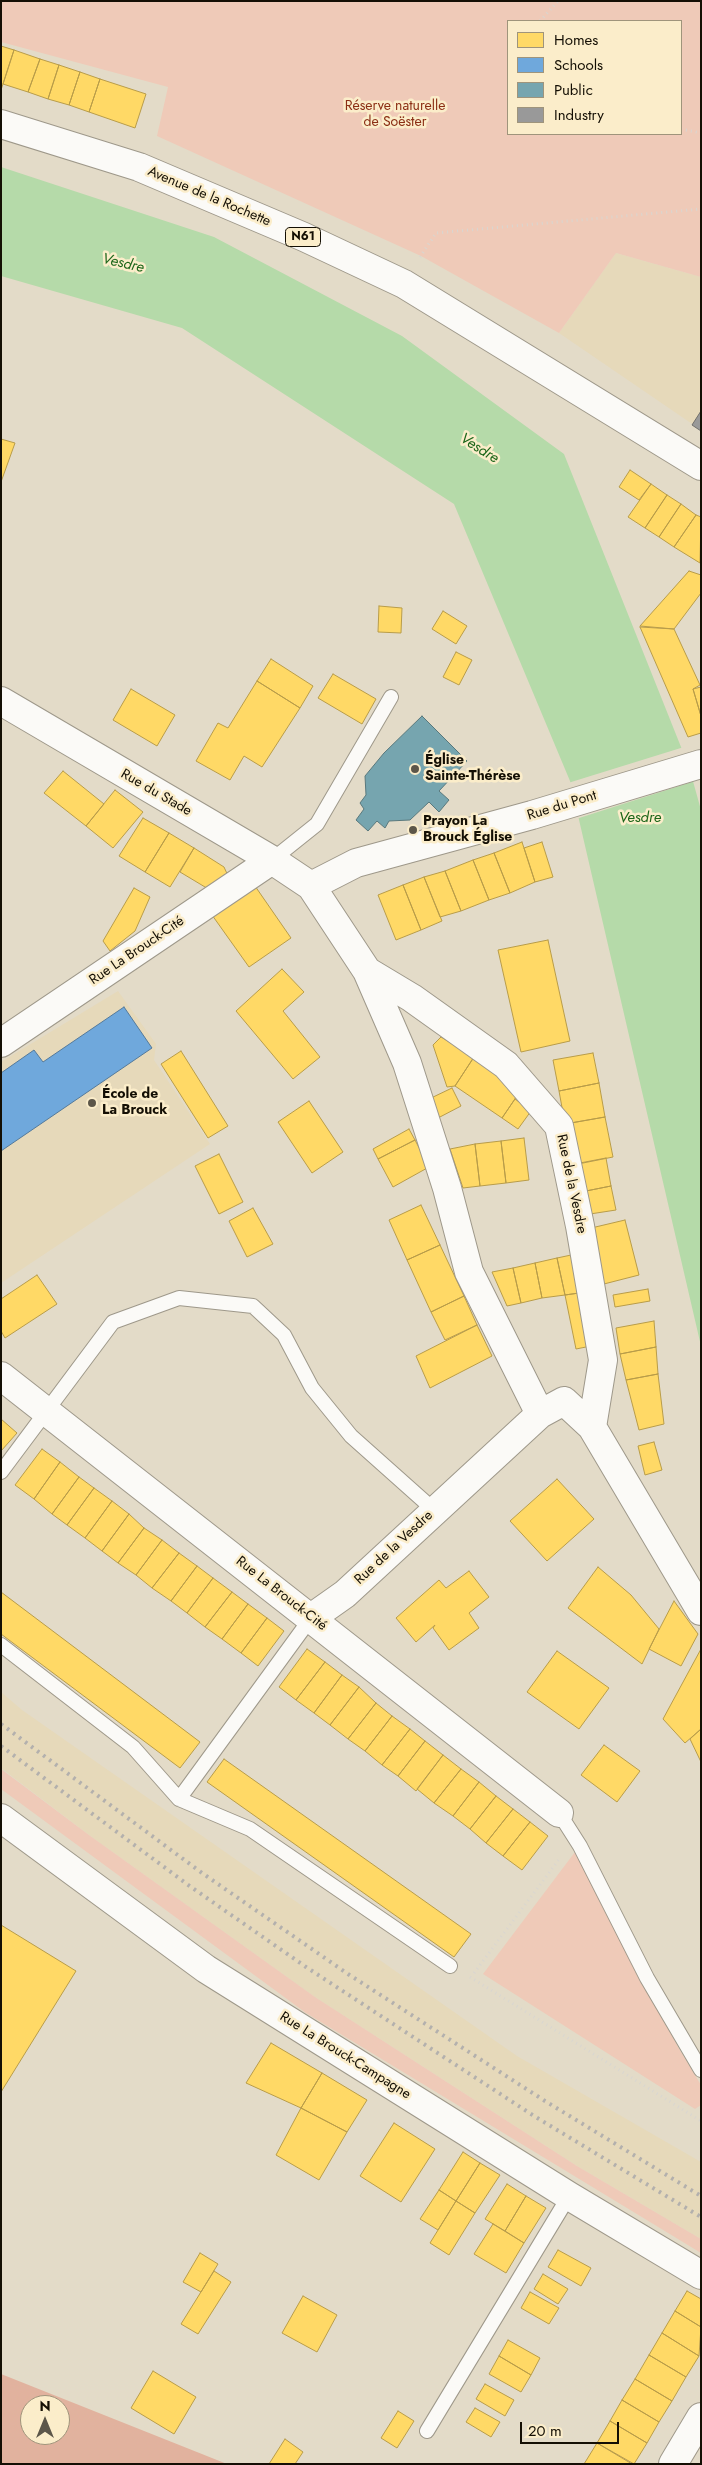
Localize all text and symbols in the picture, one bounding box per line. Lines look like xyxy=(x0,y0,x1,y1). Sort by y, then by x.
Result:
legend xyxy=(507,20,682,135)
text: Homes xyxy=(554,29,598,51)
text: Schools xyxy=(554,54,603,76)
text: Public xyxy=(554,79,593,101)
park label: Réserve naturelle de Soëster xyxy=(345,99,445,132)
text: Industry xyxy=(554,104,604,126)
street label: Avenue de la Rochette xyxy=(145,163,273,231)
road number: N61 xyxy=(286,228,320,246)
water label: Vesdre xyxy=(100,250,146,278)
water label: Vesdre xyxy=(456,430,502,468)
place label: Église Sainte-Thérèse xyxy=(425,753,521,786)
marker: Église Sainte-Thérèse xyxy=(409,763,421,775)
street label: Rue du Stade xyxy=(118,766,194,820)
street label: Rue du Pont xyxy=(525,787,599,825)
water label: Vesdre xyxy=(619,809,661,827)
place label: Prayon La Brouck Église xyxy=(423,814,512,846)
marker: Prayon La Brouck Église xyxy=(407,824,419,836)
street label: Rue La Brouck-Cité xyxy=(86,913,188,989)
place label: École de La Brouck xyxy=(102,1087,167,1120)
marker: École de La Brouck xyxy=(86,1097,98,1109)
street label: Rue de la Vesdre xyxy=(552,1133,590,1235)
street label: Rue de la Vesdre xyxy=(351,1507,437,1589)
street label: Rue La Brouck-Cité xyxy=(232,1553,330,1635)
street label: Rue La Brouck-Campagne xyxy=(276,2009,414,2103)
north arrow xyxy=(20,2395,70,2445)
text: N xyxy=(39,2396,51,2416)
scale bar xyxy=(522,2412,621,2444)
text: 20 m xyxy=(528,2420,562,2442)

